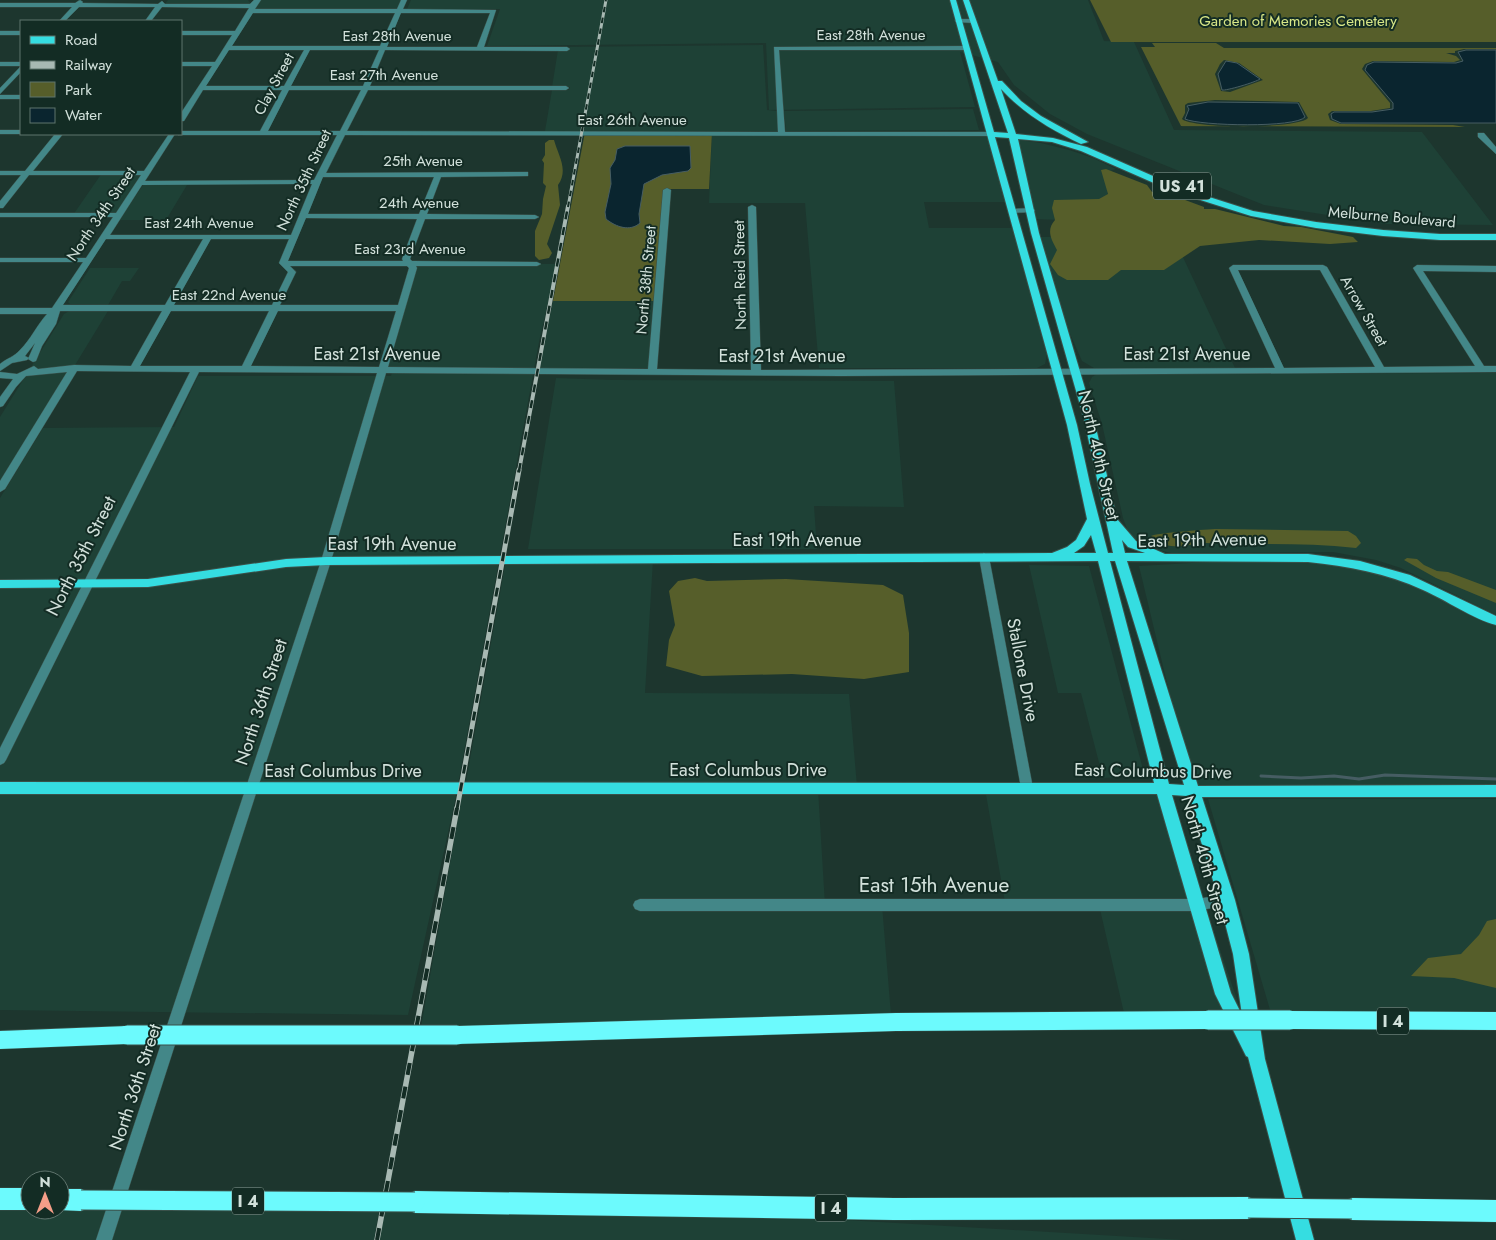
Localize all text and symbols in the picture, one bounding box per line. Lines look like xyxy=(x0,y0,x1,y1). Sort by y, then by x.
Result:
park label: Garden of Memories Cemetery xyxy=(1199,10,1397,32)
legend xyxy=(20,20,182,135)
street label: East 28th Avenue xyxy=(816,24,926,46)
street label: East 28th Avenue xyxy=(342,25,452,47)
text: Road xyxy=(65,29,97,51)
street label: Clay Street xyxy=(248,49,300,119)
text: Railway xyxy=(65,54,112,76)
street label: East 27th Avenue xyxy=(330,64,439,86)
text: Park xyxy=(65,79,92,101)
text: Water xyxy=(65,104,103,126)
street label: East 26th Avenue xyxy=(577,109,687,131)
street label: North 35th Street xyxy=(271,125,337,234)
street label: 25th Avenue xyxy=(383,150,463,172)
street label: North 34th Street xyxy=(61,162,141,266)
road number: US 41 xyxy=(1153,172,1211,200)
street label: 24th Avenue xyxy=(379,192,459,214)
street label: Melburne Boulevard xyxy=(1327,200,1457,234)
street label: East 24th Avenue xyxy=(144,212,254,234)
street label: North Reid Street xyxy=(728,220,752,330)
street label: North 38th Street xyxy=(630,224,662,335)
street label: East 23rd Avenue xyxy=(354,238,466,260)
street label: Arrow Street xyxy=(1335,272,1393,351)
street label: East 22nd Avenue xyxy=(172,284,286,306)
street label: East 21st Avenue xyxy=(314,341,440,367)
street label: East 21st Avenue xyxy=(1124,341,1250,367)
street label: East 21st Avenue xyxy=(719,343,845,369)
street label: North 40th Street xyxy=(1071,388,1127,523)
street label: North 35th Street xyxy=(40,491,123,620)
street label: East 19th Avenue xyxy=(1137,526,1267,554)
street label: East 19th Avenue xyxy=(732,527,862,553)
street label: East 19th Avenue xyxy=(327,531,457,557)
street label: Stallone Drive xyxy=(1000,616,1046,724)
street label: North 36th Street xyxy=(228,635,294,769)
street label: East Columbus Drive xyxy=(669,757,827,783)
street label: East Columbus Drive xyxy=(1074,757,1232,785)
street label: East Columbus Drive xyxy=(264,758,422,784)
street label: North 40th Street xyxy=(1174,793,1236,928)
street label: East 15th Avenue xyxy=(859,870,1009,900)
road number: I 4 xyxy=(1377,1008,1409,1034)
street label: North 36th Street xyxy=(102,1020,168,1154)
north arrow xyxy=(20,1170,70,1220)
text: N xyxy=(39,1172,51,1192)
road number: I 4 xyxy=(232,1188,264,1214)
road number: I 4 xyxy=(815,1194,847,1222)

